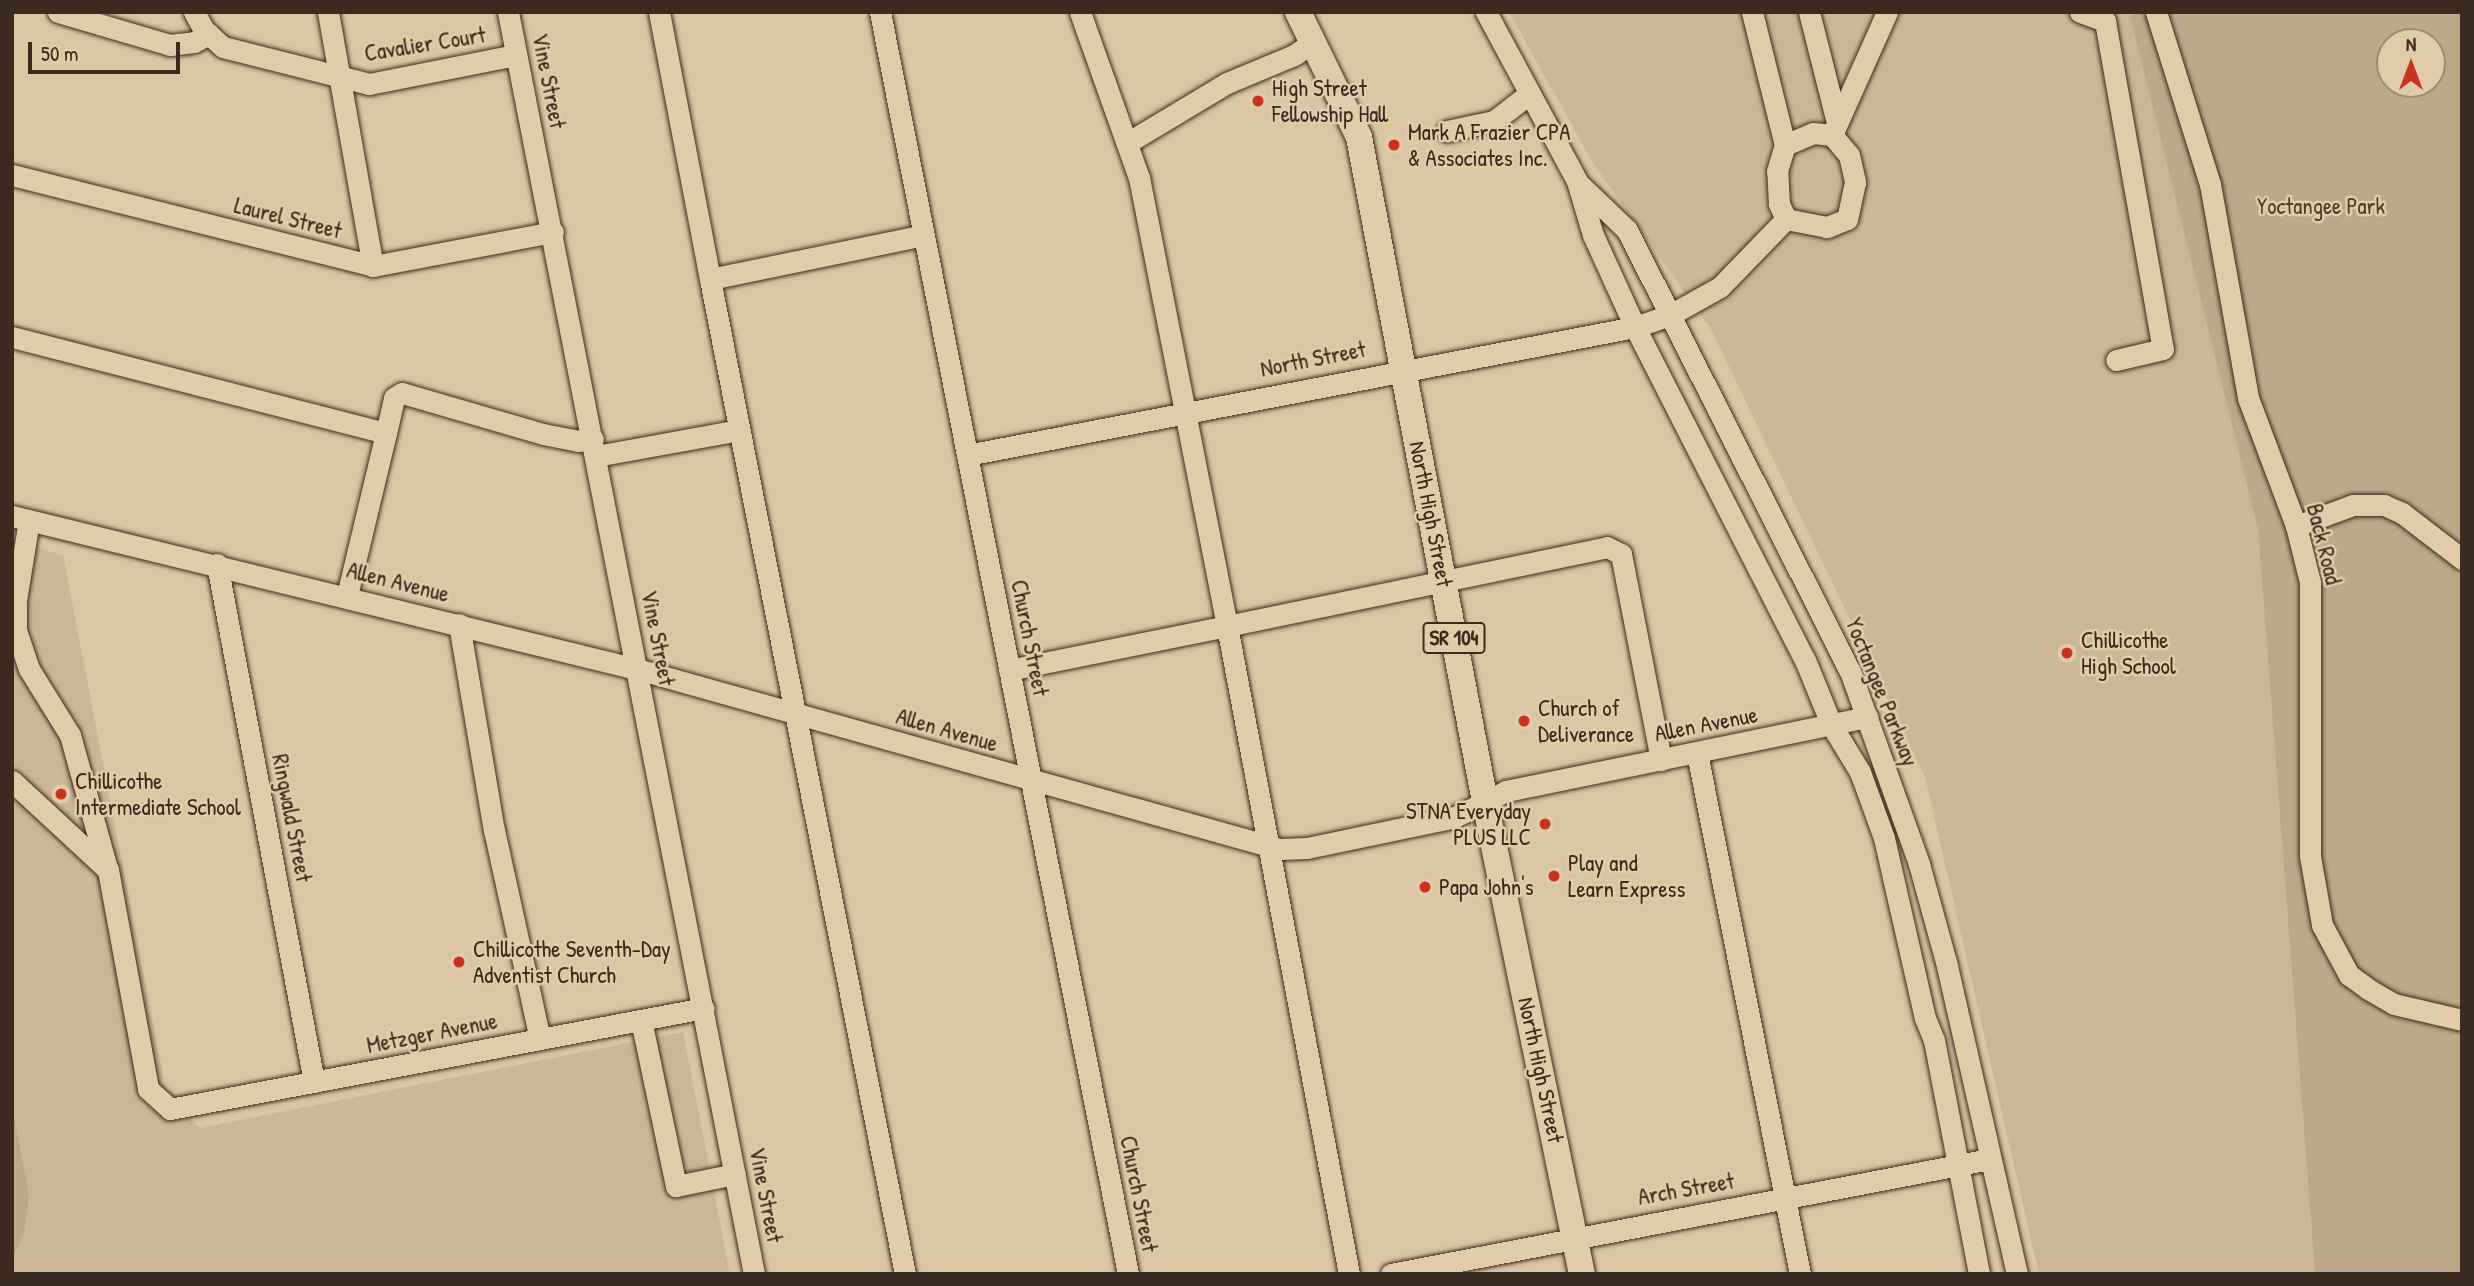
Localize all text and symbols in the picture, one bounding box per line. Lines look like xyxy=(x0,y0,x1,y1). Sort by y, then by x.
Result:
street label: Cavalier Court xyxy=(362,21,488,67)
scale bar xyxy=(32,28,184,72)
north arrow xyxy=(2376,28,2446,98)
street label: Vine Street xyxy=(526,31,572,131)
text: N xyxy=(2406,31,2416,57)
text: 50 m xyxy=(41,39,78,68)
place label: High Street Fellowship Hall xyxy=(1272,74,1388,128)
marker: High Street Fellowship Hall xyxy=(1250,93,1266,109)
place label: Mark A Frazier CPA & Associates Inc. xyxy=(1408,118,1571,172)
marker: Mark A Frazier CPA & Associates Inc. xyxy=(1386,137,1402,153)
street label: Laurel Street xyxy=(231,191,345,245)
park label: Yoctangee Park xyxy=(2257,192,2385,220)
street label: North Street xyxy=(1258,335,1368,383)
street label: North High Street xyxy=(1403,439,1459,589)
street label: Back Road xyxy=(2301,501,2347,587)
street label: Allen Avenue xyxy=(344,556,452,608)
street label: Church Street xyxy=(1005,578,1055,698)
street label: Vine Street xyxy=(635,588,681,688)
street label: Yoctangee Parkway xyxy=(1840,614,1924,770)
road number: SR 104 xyxy=(1422,620,1486,656)
place label: Chillicothe High School xyxy=(2081,626,2176,680)
marker: Chillicothe High School xyxy=(2059,645,2075,661)
place label: Church of Deliverance xyxy=(1538,694,1634,748)
street label: Allen Avenue xyxy=(1652,701,1760,747)
street label: Allen Avenue xyxy=(893,702,1001,758)
marker: Church of Deliverance xyxy=(1516,713,1532,729)
street label: Ringwald Street xyxy=(266,752,318,884)
place label: Chillicothe Intermediate School xyxy=(75,767,241,821)
marker: Chillicothe Intermediate School xyxy=(53,786,69,802)
place label: STNA Everyday PLUS LLC xyxy=(1406,797,1531,851)
marker: STNA Everyday PLUS LLC xyxy=(1537,816,1553,832)
place label: Play and Learn Express xyxy=(1568,849,1685,903)
marker: Play and Learn Express xyxy=(1546,868,1562,884)
place label: Papa John's xyxy=(1439,873,1534,901)
marker: Papa John's xyxy=(1417,879,1433,895)
place label: Chillicothe Seventh-Day Adventist Church xyxy=(473,935,671,989)
marker: Chillicothe Seventh-Day Adventist Church xyxy=(451,954,467,970)
street label: North High Street xyxy=(1512,995,1570,1145)
street label: Metzger Avenue xyxy=(364,1007,500,1059)
street label: Church Street xyxy=(1114,1134,1164,1254)
street label: Vine Street xyxy=(743,1145,789,1245)
street label: Arch Street xyxy=(1636,1167,1736,1211)

